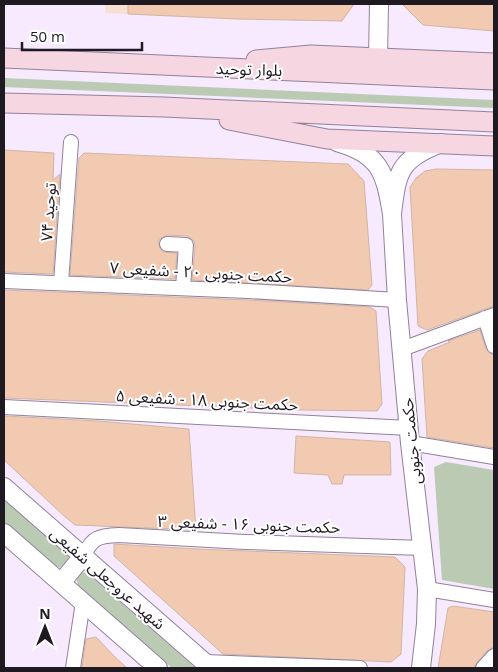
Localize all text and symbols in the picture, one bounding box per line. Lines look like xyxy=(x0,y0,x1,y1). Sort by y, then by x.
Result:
scale bar xyxy=(22,20,142,52)
text: 50 m xyxy=(30,26,65,46)
street label: بلوار توحید xyxy=(215,57,283,81)
street label: توحید ۷۴ xyxy=(35,182,61,242)
street label: حکمت جنوبی ۲۰ - شفیعی ۷ xyxy=(109,256,293,288)
street label: حکمت جنوبی ۱۸ - شفیعی ۵ xyxy=(115,384,299,416)
street label: حکمت جنوبی xyxy=(396,397,426,485)
street label: حکمت جنوبی ۱۶ - شفیعی ۳ xyxy=(157,510,341,538)
street label: شهید عروجعلی شفیعی xyxy=(46,522,170,634)
north arrow xyxy=(20,602,70,652)
text: N xyxy=(39,604,51,623)

